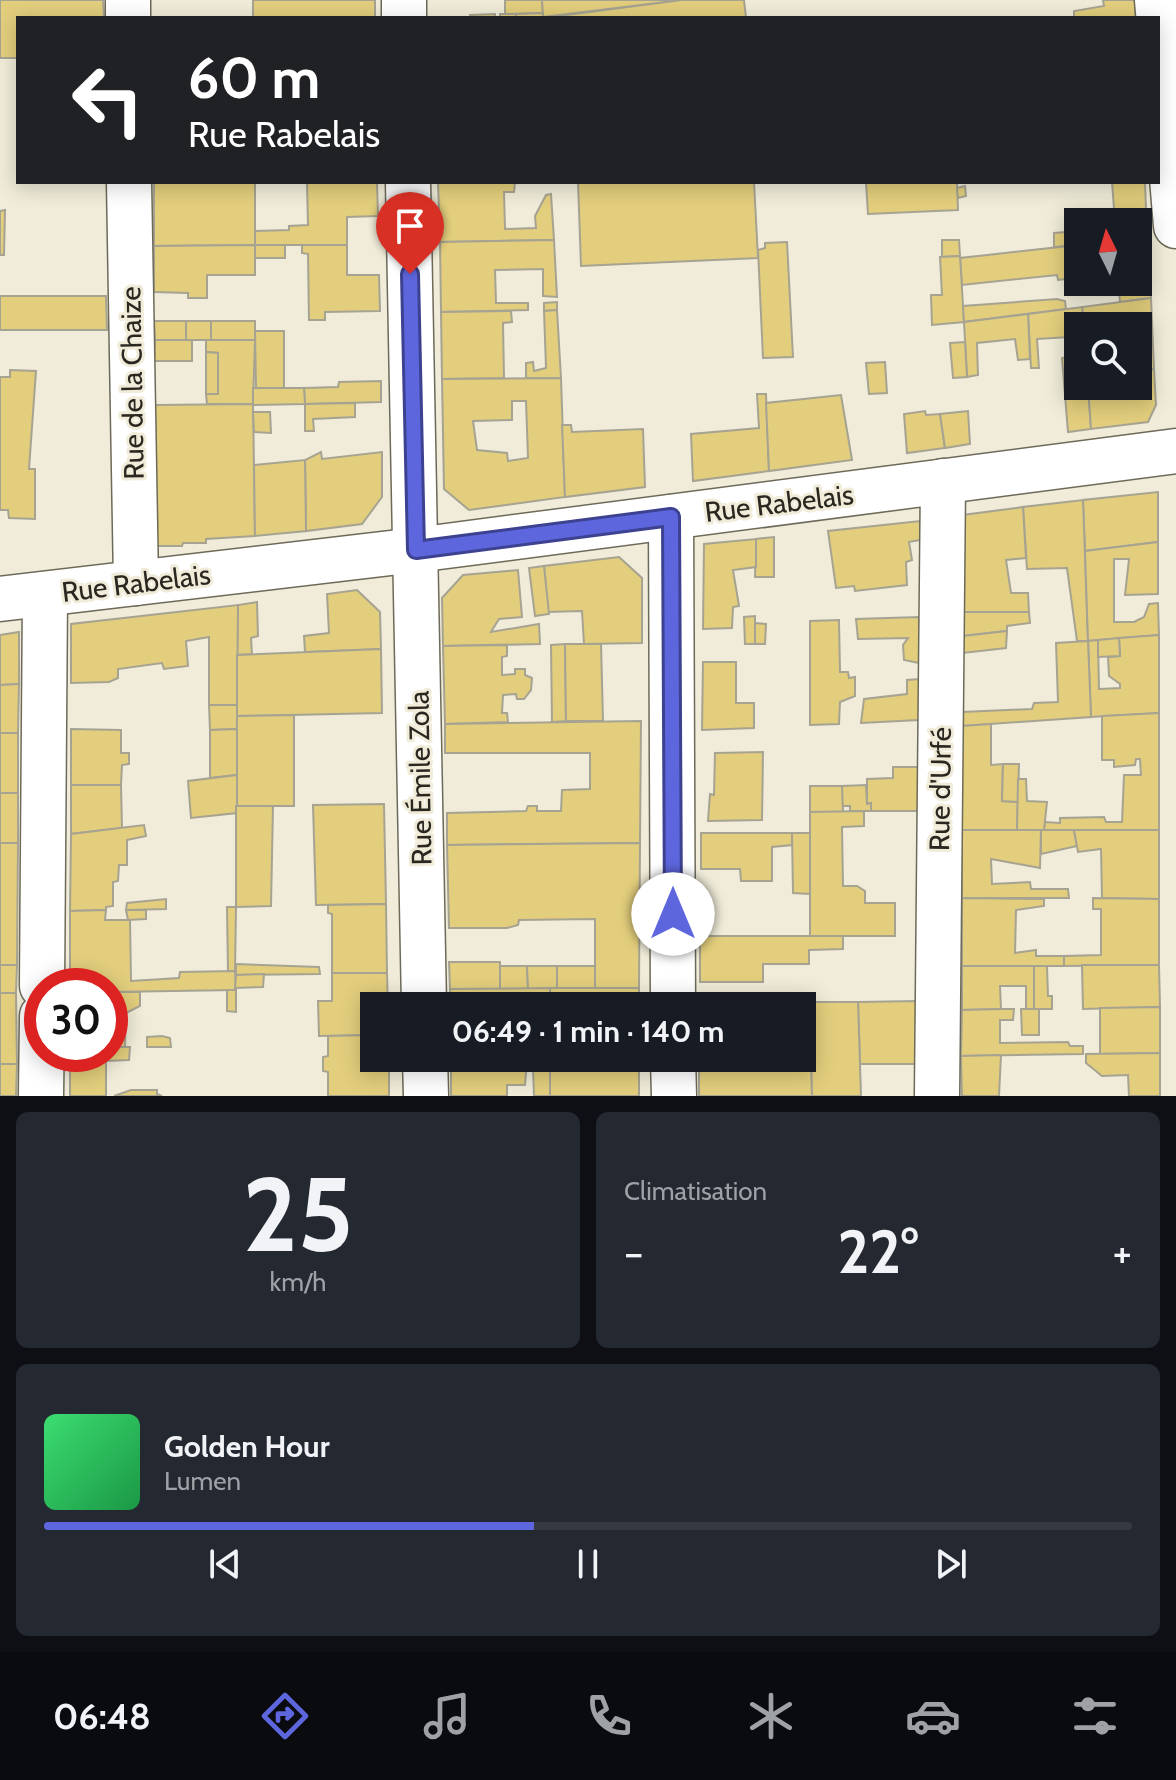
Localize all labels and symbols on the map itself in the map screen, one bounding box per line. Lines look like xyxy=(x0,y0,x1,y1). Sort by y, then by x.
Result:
pin xyxy=(376,192,444,274)
north arrow xyxy=(1064,208,1152,296)
street label: Rue de la Chaize xyxy=(113,286,151,480)
street label: Rue Rabelais xyxy=(703,477,855,529)
street label: Rue Rabelais xyxy=(60,557,212,609)
street label: Rue Émile Zola xyxy=(401,690,439,866)
street label: Rue d'Urfé xyxy=(922,727,958,851)
position arrow xyxy=(631,872,715,956)
speed limit sign: 30 xyxy=(24,968,128,1072)

